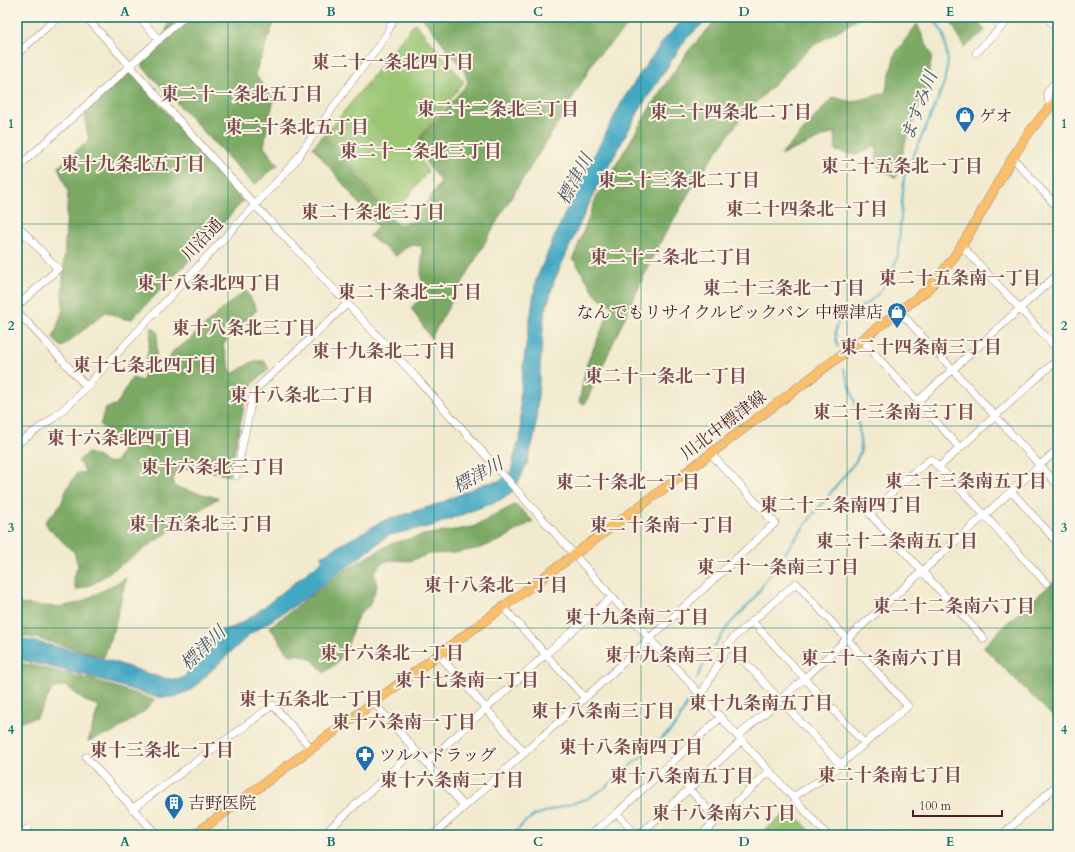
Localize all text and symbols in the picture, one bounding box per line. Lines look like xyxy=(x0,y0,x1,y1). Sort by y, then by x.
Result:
text: A xyxy=(120,3,130,21)
text: B xyxy=(326,3,336,21)
text: C xyxy=(533,3,543,21)
text: D xyxy=(738,3,750,21)
text: E xyxy=(946,3,954,21)
district label: 東二十一条北四丁目 xyxy=(312,50,474,75)
water label: ますみ川 xyxy=(895,66,945,144)
district label: 東二十一条北五丁目 xyxy=(161,82,323,107)
district label: 東二十二条北三丁目 xyxy=(417,97,579,122)
district label: 東二十四条北二丁目 xyxy=(650,100,812,125)
shop icon: ゲオ xyxy=(954,105,976,133)
place label: ゲオ xyxy=(979,105,1013,128)
text: 1 xyxy=(8,115,14,133)
district label: 東二十条北五丁目 xyxy=(225,115,369,140)
text: 1 xyxy=(1061,115,1067,133)
district label: 東二十一条北三丁目 xyxy=(340,139,502,164)
water label: 標津川 xyxy=(552,148,600,209)
district label: 東十九条北五丁目 xyxy=(61,152,205,177)
district label: 東二十五条北一丁目 xyxy=(821,154,983,179)
district label: 東二十三条北二丁目 xyxy=(598,168,760,193)
district label: 東二十四条北一丁目 xyxy=(726,197,888,222)
district label: 東二十条北三丁目 xyxy=(301,200,445,225)
street label: 川沿通 xyxy=(177,213,228,266)
district label: 東二十二条北二丁目 xyxy=(590,245,752,270)
district label: 東二十五条南一丁目 xyxy=(879,266,1041,291)
district label: 東十八条北四丁目 xyxy=(137,271,281,296)
district label: 東二十三条北一丁目 xyxy=(703,276,865,301)
district label: 東二十条北二丁目 xyxy=(338,280,482,305)
place label: なんでもリサイクルビックバン 中標津店 xyxy=(577,301,883,324)
shop icon: なんでもリサイクルビックバン 中標津店 xyxy=(886,301,908,329)
district label: 東十八条北三丁目 xyxy=(172,316,316,341)
text: 2 xyxy=(8,317,15,335)
text: 2 xyxy=(1061,317,1068,335)
district label: 東二十四条南三丁目 xyxy=(840,335,1002,360)
district label: 東十九条北二丁目 xyxy=(312,339,456,364)
district label: 東十七条北四丁目 xyxy=(73,353,217,378)
district label: 東二十一条北一丁目 xyxy=(585,364,747,389)
district label: 東十八条北二丁目 xyxy=(230,383,374,408)
street label: 川北中標津線 xyxy=(676,386,771,465)
district label: 東二十三条南三丁目 xyxy=(813,400,975,425)
district label: 東十六条北四丁目 xyxy=(47,426,191,451)
water label: 標津川 xyxy=(449,450,510,499)
district label: 東十六条北三丁目 xyxy=(141,455,285,480)
district label: 東二十三条南五丁目 xyxy=(885,469,1047,494)
district label: 東二十条北一丁目 xyxy=(556,470,700,495)
district label: 東二十二条南四丁目 xyxy=(760,493,922,518)
district label: 東十五条北三丁目 xyxy=(129,512,273,537)
district label: 東二十条南一丁目 xyxy=(590,513,734,538)
text: 3 xyxy=(8,519,15,537)
text: 3 xyxy=(1061,519,1068,537)
district label: 東二十二条南五丁目 xyxy=(816,529,978,554)
district label: 東二十一条南三丁目 xyxy=(697,555,859,580)
district label: 東十八条北一丁目 xyxy=(424,573,568,598)
district label: 東二十二条南六丁目 xyxy=(873,594,1035,619)
district label: 東十九条南二丁目 xyxy=(565,605,709,630)
water label: 標津川 xyxy=(175,619,233,676)
district label: 東十六条北一丁目 xyxy=(320,641,464,666)
district label: 東十九条南三丁目 xyxy=(605,643,749,668)
district label: 東二十一条南六丁目 xyxy=(801,646,963,671)
district label: 東十七条南一丁目 xyxy=(395,668,539,693)
district label: 東十五条北一丁目 xyxy=(239,687,383,712)
district label: 東十九条南五丁目 xyxy=(689,691,833,716)
district label: 東十八条南三丁目 xyxy=(531,699,675,724)
district label: 東十六条南一丁目 xyxy=(332,710,476,735)
text: 4 xyxy=(8,721,15,739)
text: 4 xyxy=(1061,721,1068,739)
district label: 東十八条南四丁目 xyxy=(559,735,703,760)
district label: 東十三条北一丁目 xyxy=(90,738,234,763)
pharmacy icon: ツルハドラッグ xyxy=(354,744,376,772)
place label: ツルハドラッグ xyxy=(379,744,496,767)
district label: 東二十条南七丁目 xyxy=(818,763,962,788)
district label: 東十八条南五丁目 xyxy=(610,764,754,789)
district label: 東十六条南二丁目 xyxy=(380,768,524,793)
building icon: 吉野医院 xyxy=(163,792,185,820)
place label: 吉野医院 xyxy=(188,792,256,815)
scale bar xyxy=(913,792,1002,818)
text: 100 m xyxy=(919,798,952,814)
district label: 東十八条南六丁目 xyxy=(652,801,796,826)
text: A xyxy=(120,833,130,851)
text: B xyxy=(326,833,336,851)
text: C xyxy=(533,833,543,851)
text: D xyxy=(738,833,750,851)
text: E xyxy=(946,833,954,851)

